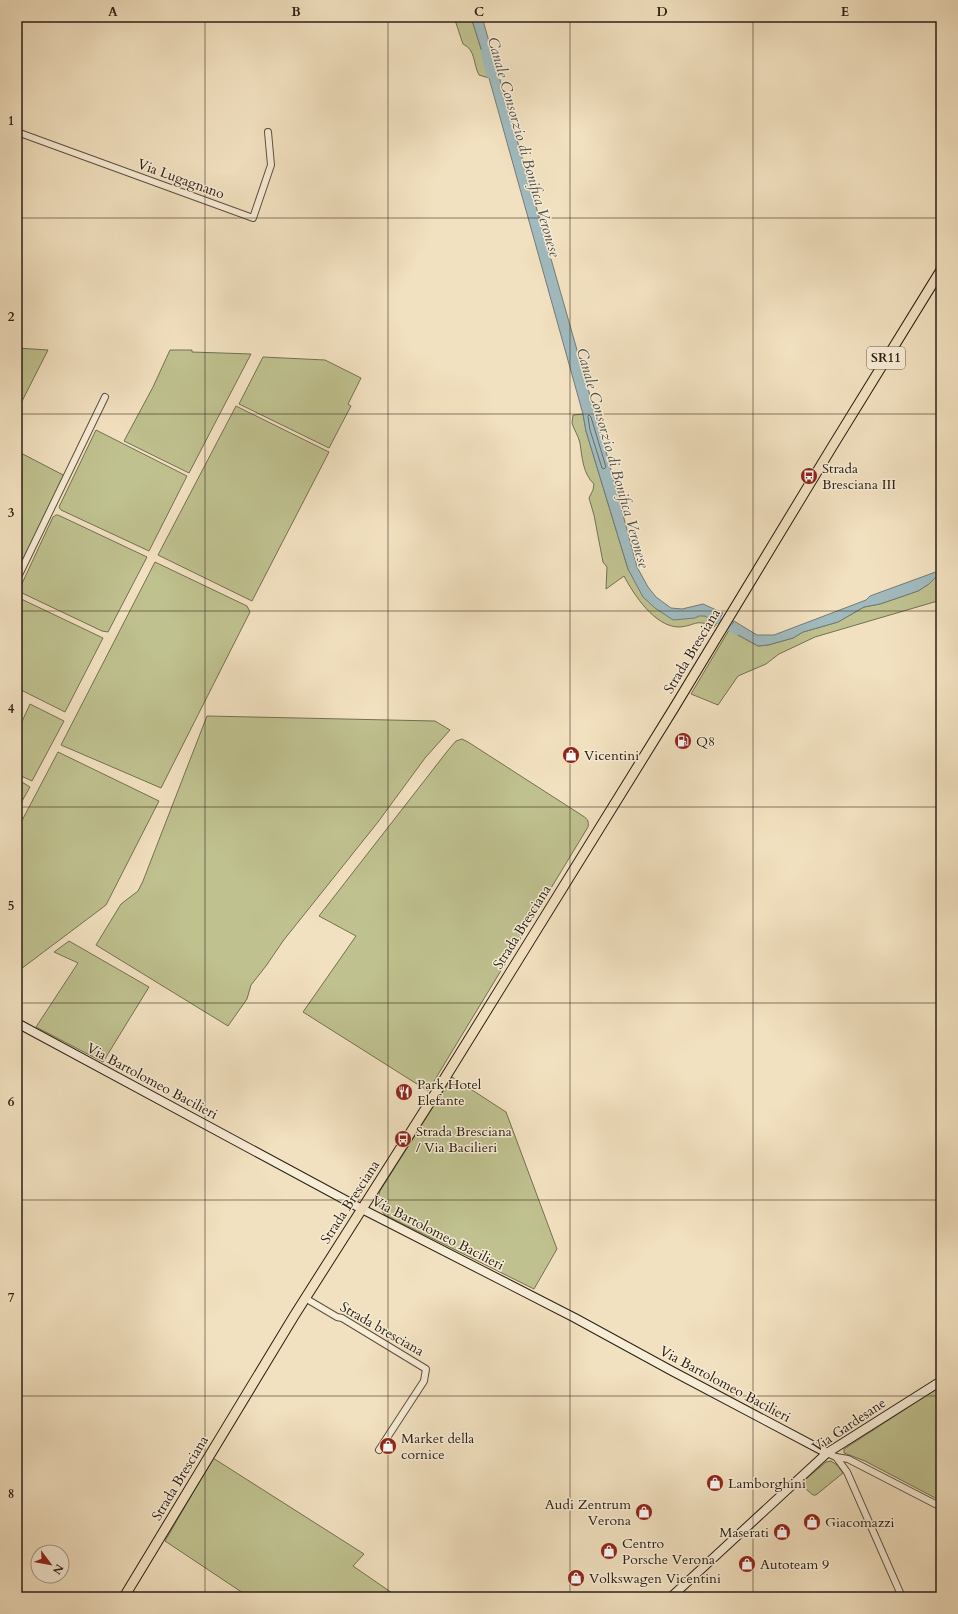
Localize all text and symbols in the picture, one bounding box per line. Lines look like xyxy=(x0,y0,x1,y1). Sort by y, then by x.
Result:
text: A xyxy=(108,3,118,21)
text: B xyxy=(291,3,301,21)
text: C xyxy=(474,3,484,21)
text: D xyxy=(656,3,668,21)
text: E xyxy=(841,3,849,21)
water label: Canale Consorzio di Bonifica Veronese xyxy=(483,35,565,260)
text: 1 xyxy=(8,112,14,130)
street label: Via Lugagnano xyxy=(135,154,228,204)
text: 2 xyxy=(8,308,15,326)
water label: Canale Consorzio di Bonifica Veronese xyxy=(572,346,654,571)
road number: SR11 xyxy=(867,347,905,369)
place label: Strada Bresciana III xyxy=(822,459,896,494)
bus stop icon: Strada Bresciana III xyxy=(799,466,819,486)
text: 3 xyxy=(8,504,15,522)
street label: Strada Bresciana xyxy=(659,605,725,697)
text: 4 xyxy=(8,700,15,718)
fuel station icon: Q8 xyxy=(673,731,693,751)
place label: Q8 xyxy=(696,732,715,751)
shop icon: Vicentini xyxy=(561,745,581,765)
place label: Vicentini xyxy=(584,746,639,765)
street label: Strada Bresciana xyxy=(489,881,555,973)
text: 5 xyxy=(8,897,14,915)
street label: Via Bartolomeo Bacilieri xyxy=(83,1038,221,1124)
place label: Park Hotel Elefante xyxy=(417,1075,482,1110)
restaurant icon: Park Hotel Elefante xyxy=(394,1082,414,1102)
text: 6 xyxy=(8,1093,15,1111)
place label: Strada Bresciana / Via Bacilieri xyxy=(416,1122,512,1157)
bus stop icon: Strada Bresciana / Via Bacilieri xyxy=(393,1129,413,1149)
street label: Strada Bresciana xyxy=(316,1157,384,1247)
street label: Via Bartolomeo Bacilieri xyxy=(369,1191,507,1275)
text: 7 xyxy=(8,1289,15,1307)
street label: Strada bresciana xyxy=(337,1297,427,1361)
street label: Via Bartolomeo Bacilieri xyxy=(656,1341,794,1427)
street label: Via Gardesane xyxy=(808,1393,890,1457)
place label: Market della cornice xyxy=(401,1429,474,1464)
street label: Strada Bresciana xyxy=(147,1432,213,1524)
shop icon: Market della cornice xyxy=(378,1436,398,1456)
shop icon: Lamborghini xyxy=(705,1473,725,1493)
place label: Lamborghini xyxy=(728,1474,806,1493)
text: 8 xyxy=(8,1485,14,1503)
place label: Audi Zentrum Verona xyxy=(545,1495,631,1530)
shop icon: Audi Zentrum Verona xyxy=(634,1502,654,1522)
shop icon: Giacomazzi xyxy=(802,1512,822,1532)
place label: Giacomazzi xyxy=(825,1513,894,1532)
shop icon: Maserati xyxy=(772,1522,792,1542)
place label: Maserati xyxy=(719,1523,769,1542)
place label: Centro Porsche Verona xyxy=(622,1534,715,1569)
shop icon: Centro Porsche Verona xyxy=(599,1541,619,1561)
north arrow xyxy=(30,1544,70,1584)
shop icon: Autoteam 9 xyxy=(737,1554,757,1574)
place label: Autoteam 9 xyxy=(760,1555,829,1574)
text: N xyxy=(49,1561,67,1577)
shop icon: Volkswagen Vicentini xyxy=(566,1568,586,1588)
place label: Volkswagen Vicentini xyxy=(589,1569,721,1588)

